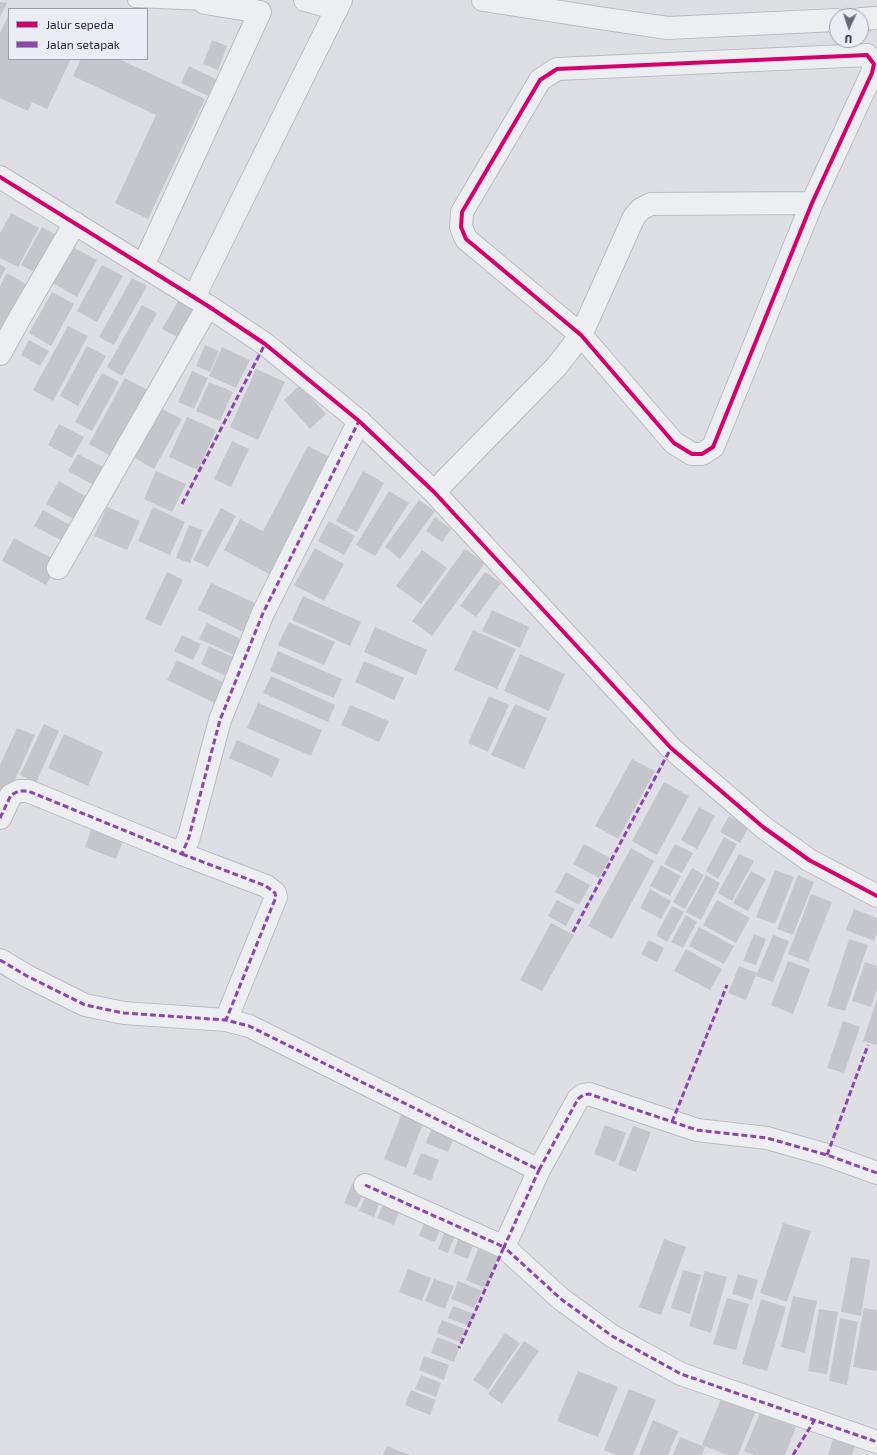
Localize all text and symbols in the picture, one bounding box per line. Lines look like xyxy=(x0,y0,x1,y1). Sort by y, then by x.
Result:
legend xyxy=(8,8,148,60)
north arrow xyxy=(829,8,869,48)
text: Jalur sepeda xyxy=(46,17,114,31)
text: U xyxy=(844,33,853,46)
text: Jalan setapak xyxy=(46,37,120,51)

